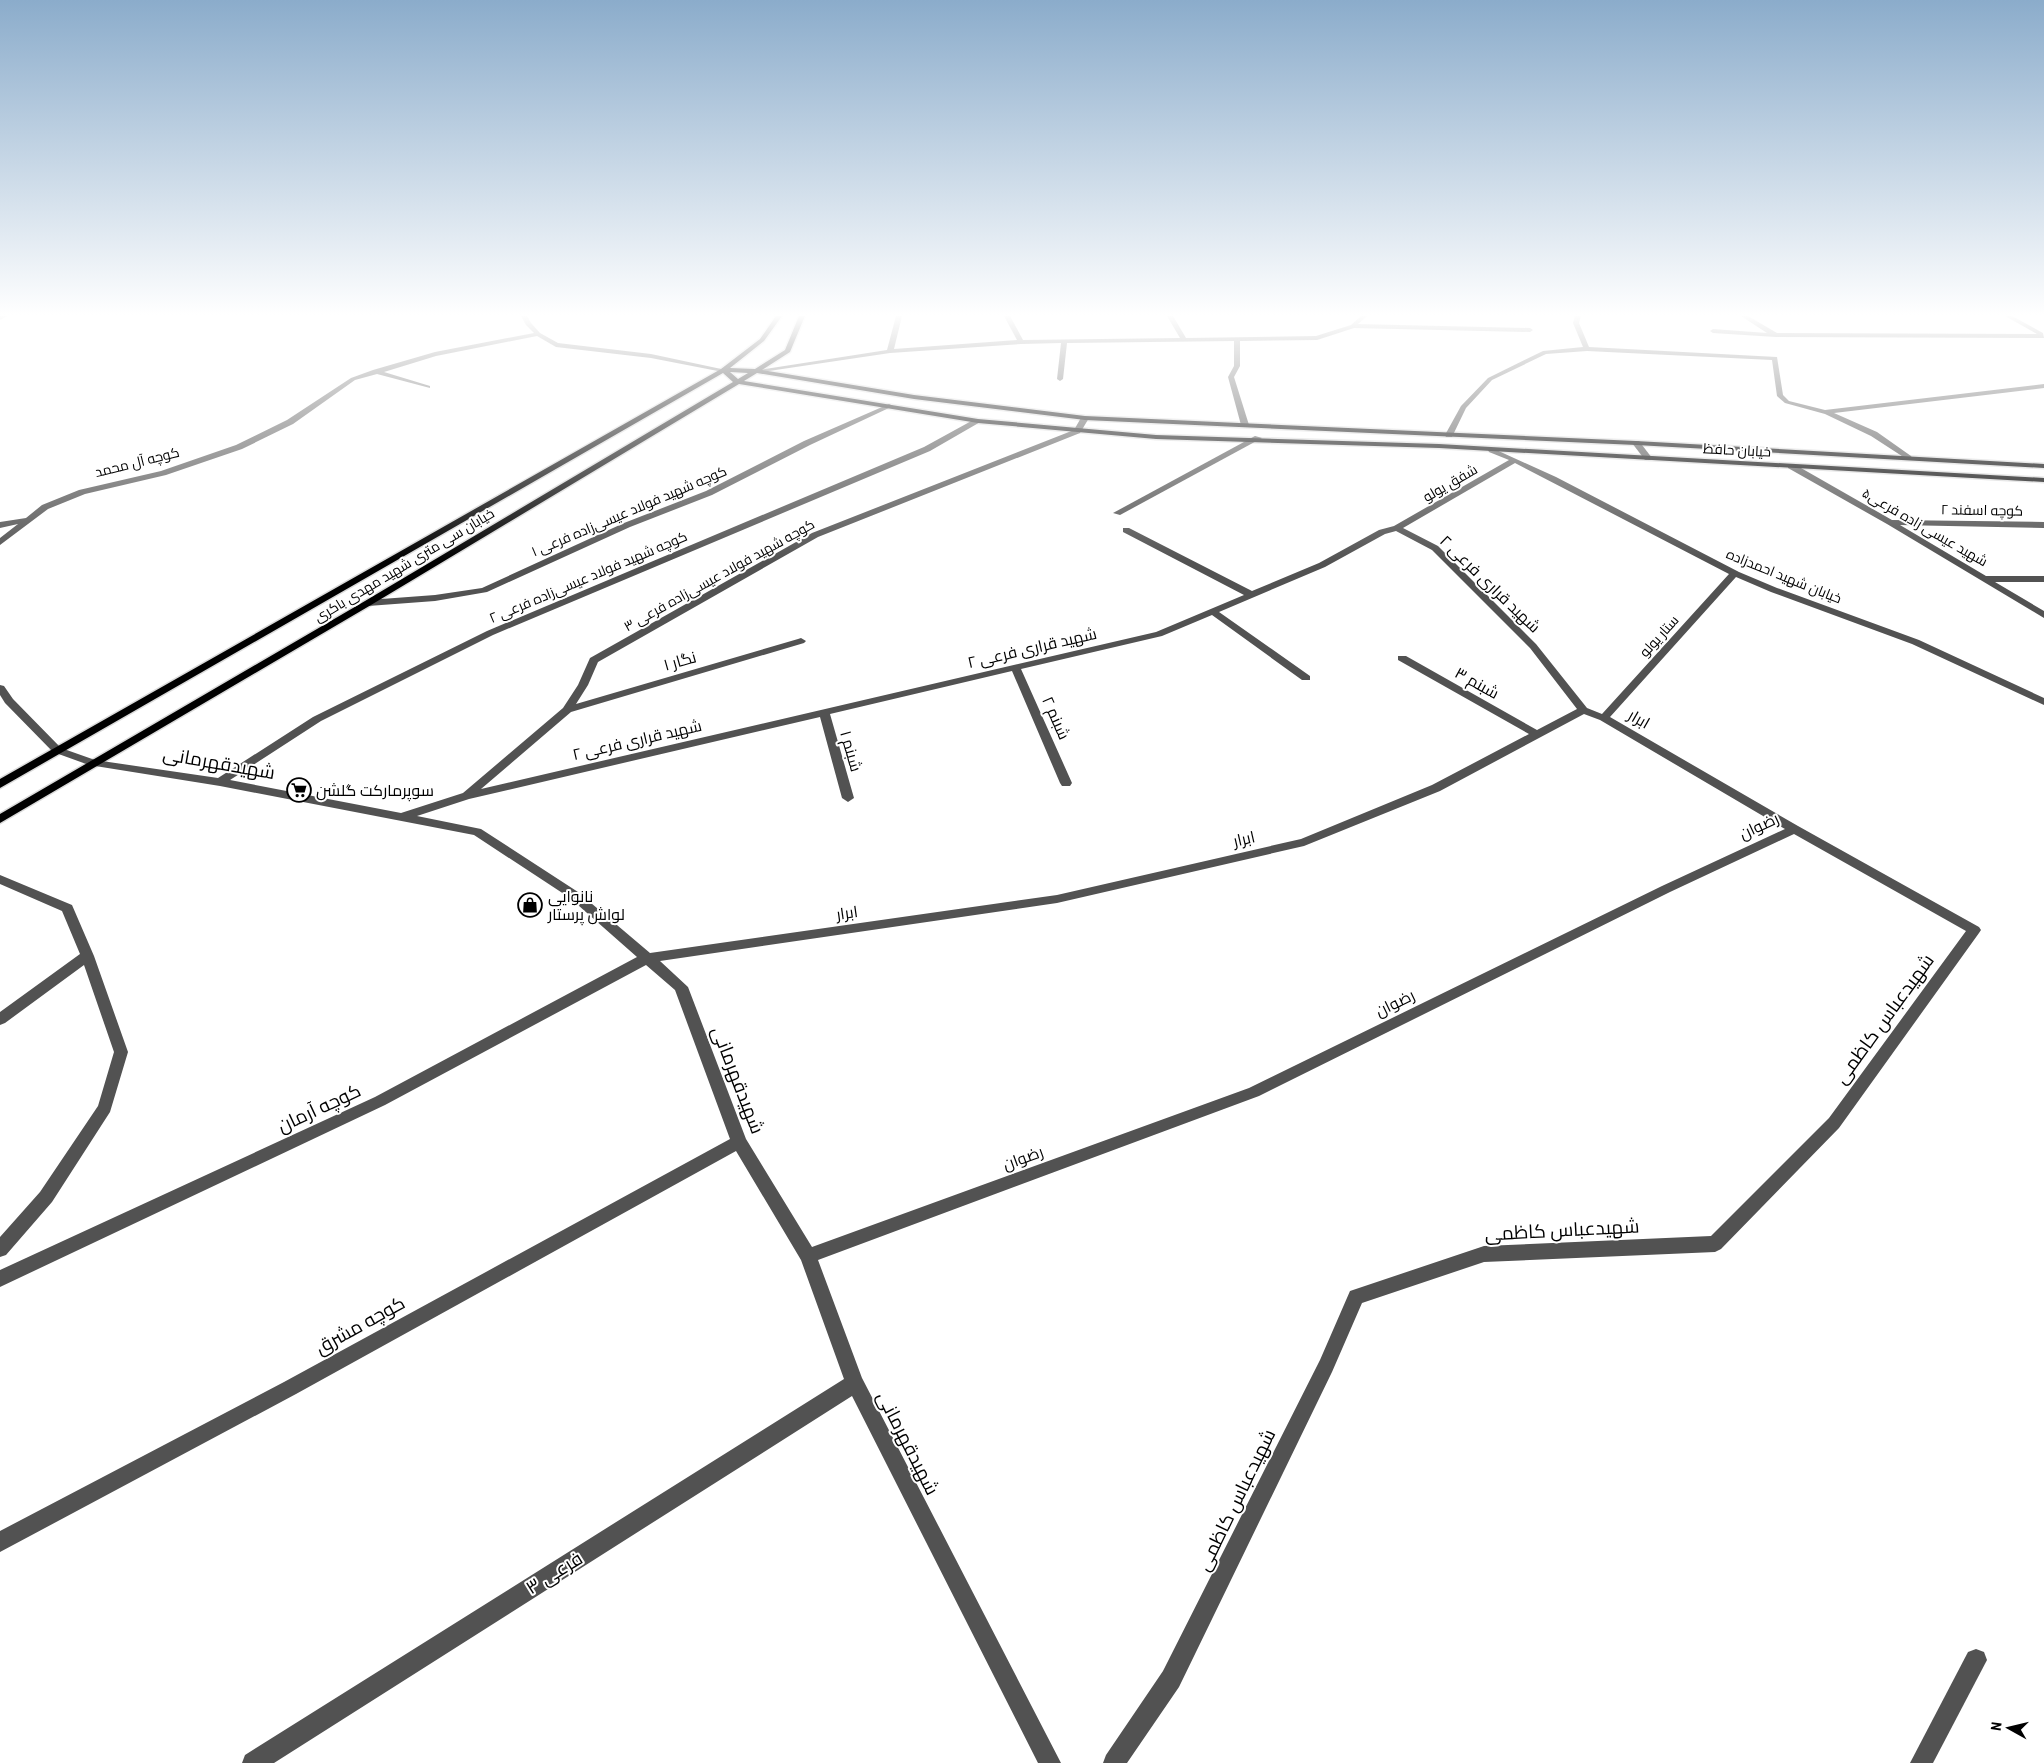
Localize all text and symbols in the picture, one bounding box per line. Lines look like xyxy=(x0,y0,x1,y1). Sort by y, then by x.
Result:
street label: خیابان حافظ xyxy=(1703,440,1771,460)
street label: کوچه آل محمد xyxy=(93,444,181,482)
street label: شفق یولو xyxy=(1420,461,1481,506)
street label: کوچه شهید فولاد عیسی‌زاده فرعی ۱ xyxy=(529,463,730,561)
street label: شهید عیسی زاده فرعی۵ xyxy=(1859,484,1991,570)
street label: کوچه اسفند ۲ xyxy=(1941,501,2023,521)
street label: خیابان سی متری شهید مهدی باکری xyxy=(311,505,497,625)
street label: کوچه شهید فولاد عیسی‌زاده فرعی ۳ xyxy=(621,516,818,636)
street label: کوچه شهید فولاد عیسی‌زاده فرعی ۲ xyxy=(487,528,690,628)
street label: شهید قراری فرعی ۲ xyxy=(1435,531,1544,637)
street label: خیابان شهید احمدزاده xyxy=(1724,546,1844,606)
street label: ستار یولو xyxy=(1636,612,1682,660)
street label: شهید قراری فرعی ۲ xyxy=(966,624,1099,673)
street label: نگار ۱ xyxy=(661,647,699,675)
street label: شبنم ۳ xyxy=(1451,663,1502,705)
street label: شبنم ۲ xyxy=(1036,693,1074,743)
street label: ابرار xyxy=(1624,705,1653,733)
street label: شهید قراری فرعی ۲ xyxy=(571,716,704,765)
street label: شبنم ۱ xyxy=(834,728,866,774)
street label: شهیدقهرمانی xyxy=(161,742,277,784)
supermarket icon: سوپرمارکت گلشن xyxy=(286,777,312,803)
place label: سوپرمارکت گلشن xyxy=(316,781,434,802)
street label: رضوان xyxy=(1736,809,1782,844)
street label: ابرار xyxy=(1230,827,1257,851)
place label: نانوایی لواش پرستار xyxy=(547,887,625,926)
shop icon: نانوایی لواش پرستار xyxy=(517,892,543,918)
street label: ابرار xyxy=(834,902,859,924)
street label: شهیدعباس کاظمی xyxy=(1829,950,1939,1088)
street label: رضوان xyxy=(1372,985,1418,1022)
street label: شهیدقهرمانی xyxy=(707,1023,769,1137)
street label: کوچه آرمان xyxy=(274,1079,365,1138)
street label: رضوان xyxy=(1000,1142,1046,1175)
street label: شهیدعباس کاظمی xyxy=(1484,1214,1640,1246)
street label: کوچه مشرق xyxy=(311,1291,409,1360)
street label: شهیدقهرمانی xyxy=(872,1387,944,1499)
street label: شهیدعباس کاظمی xyxy=(1192,1425,1280,1575)
street label: فرعی ۳ xyxy=(521,1547,587,1599)
north arrow xyxy=(1984,1703,2034,1753)
text: N xyxy=(1988,1721,2005,1732)

